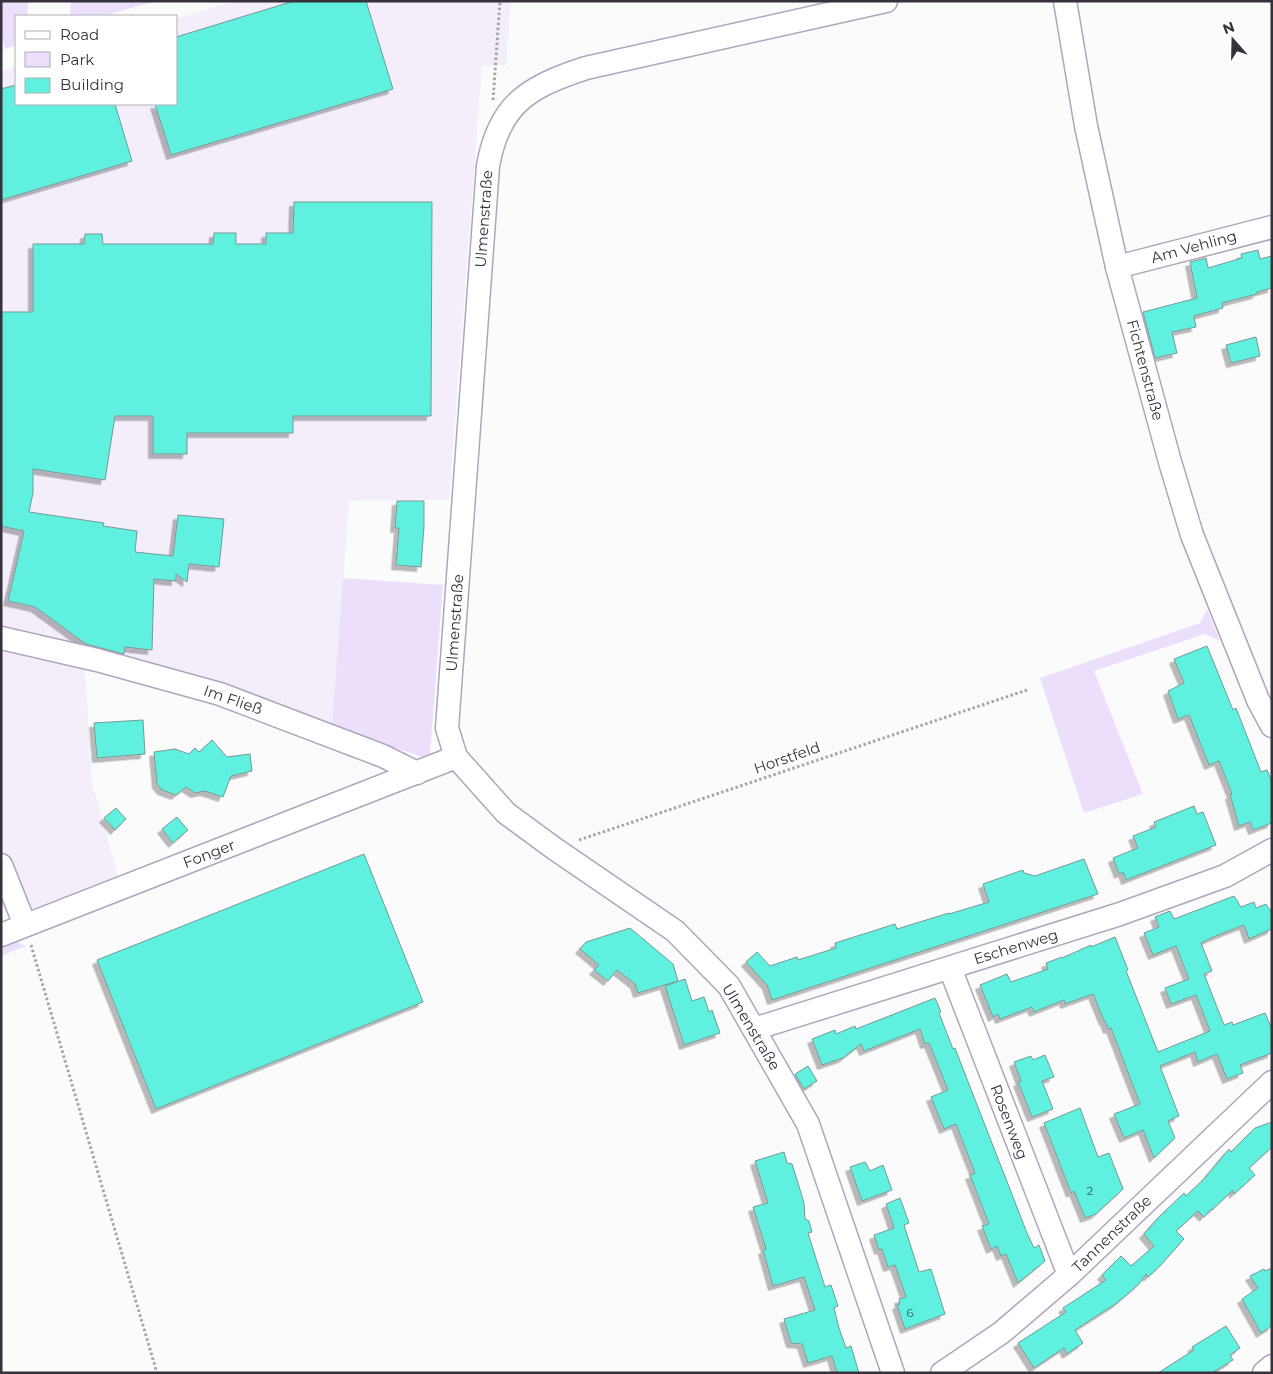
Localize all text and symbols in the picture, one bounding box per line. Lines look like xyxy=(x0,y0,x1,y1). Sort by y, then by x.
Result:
legend xyxy=(15,15,178,105)
north arrow xyxy=(1208,15,1258,65)
text: N xyxy=(1220,17,1237,38)
text: Road xyxy=(60,25,99,44)
text: Park xyxy=(60,50,94,69)
text: Building xyxy=(60,75,124,94)
street label: Ulmenstraße xyxy=(471,170,496,268)
street label: Am Vehling xyxy=(1149,226,1239,267)
street label: Fichtenstraße xyxy=(1123,317,1168,422)
street label: Ulmenstraße xyxy=(442,574,467,672)
street label: Im Fließ xyxy=(201,681,265,718)
street label: Horstfeld xyxy=(751,737,823,778)
street label: Fonger xyxy=(180,835,237,872)
street label: Eschenweg xyxy=(971,925,1060,968)
street label: Ulmenstraße xyxy=(718,980,785,1074)
street label: Rosenweg xyxy=(986,1082,1032,1162)
house number: 2 xyxy=(1087,1183,1094,1198)
street label: Tannenstraße xyxy=(1068,1191,1155,1276)
house number: 6 xyxy=(906,1305,914,1320)

